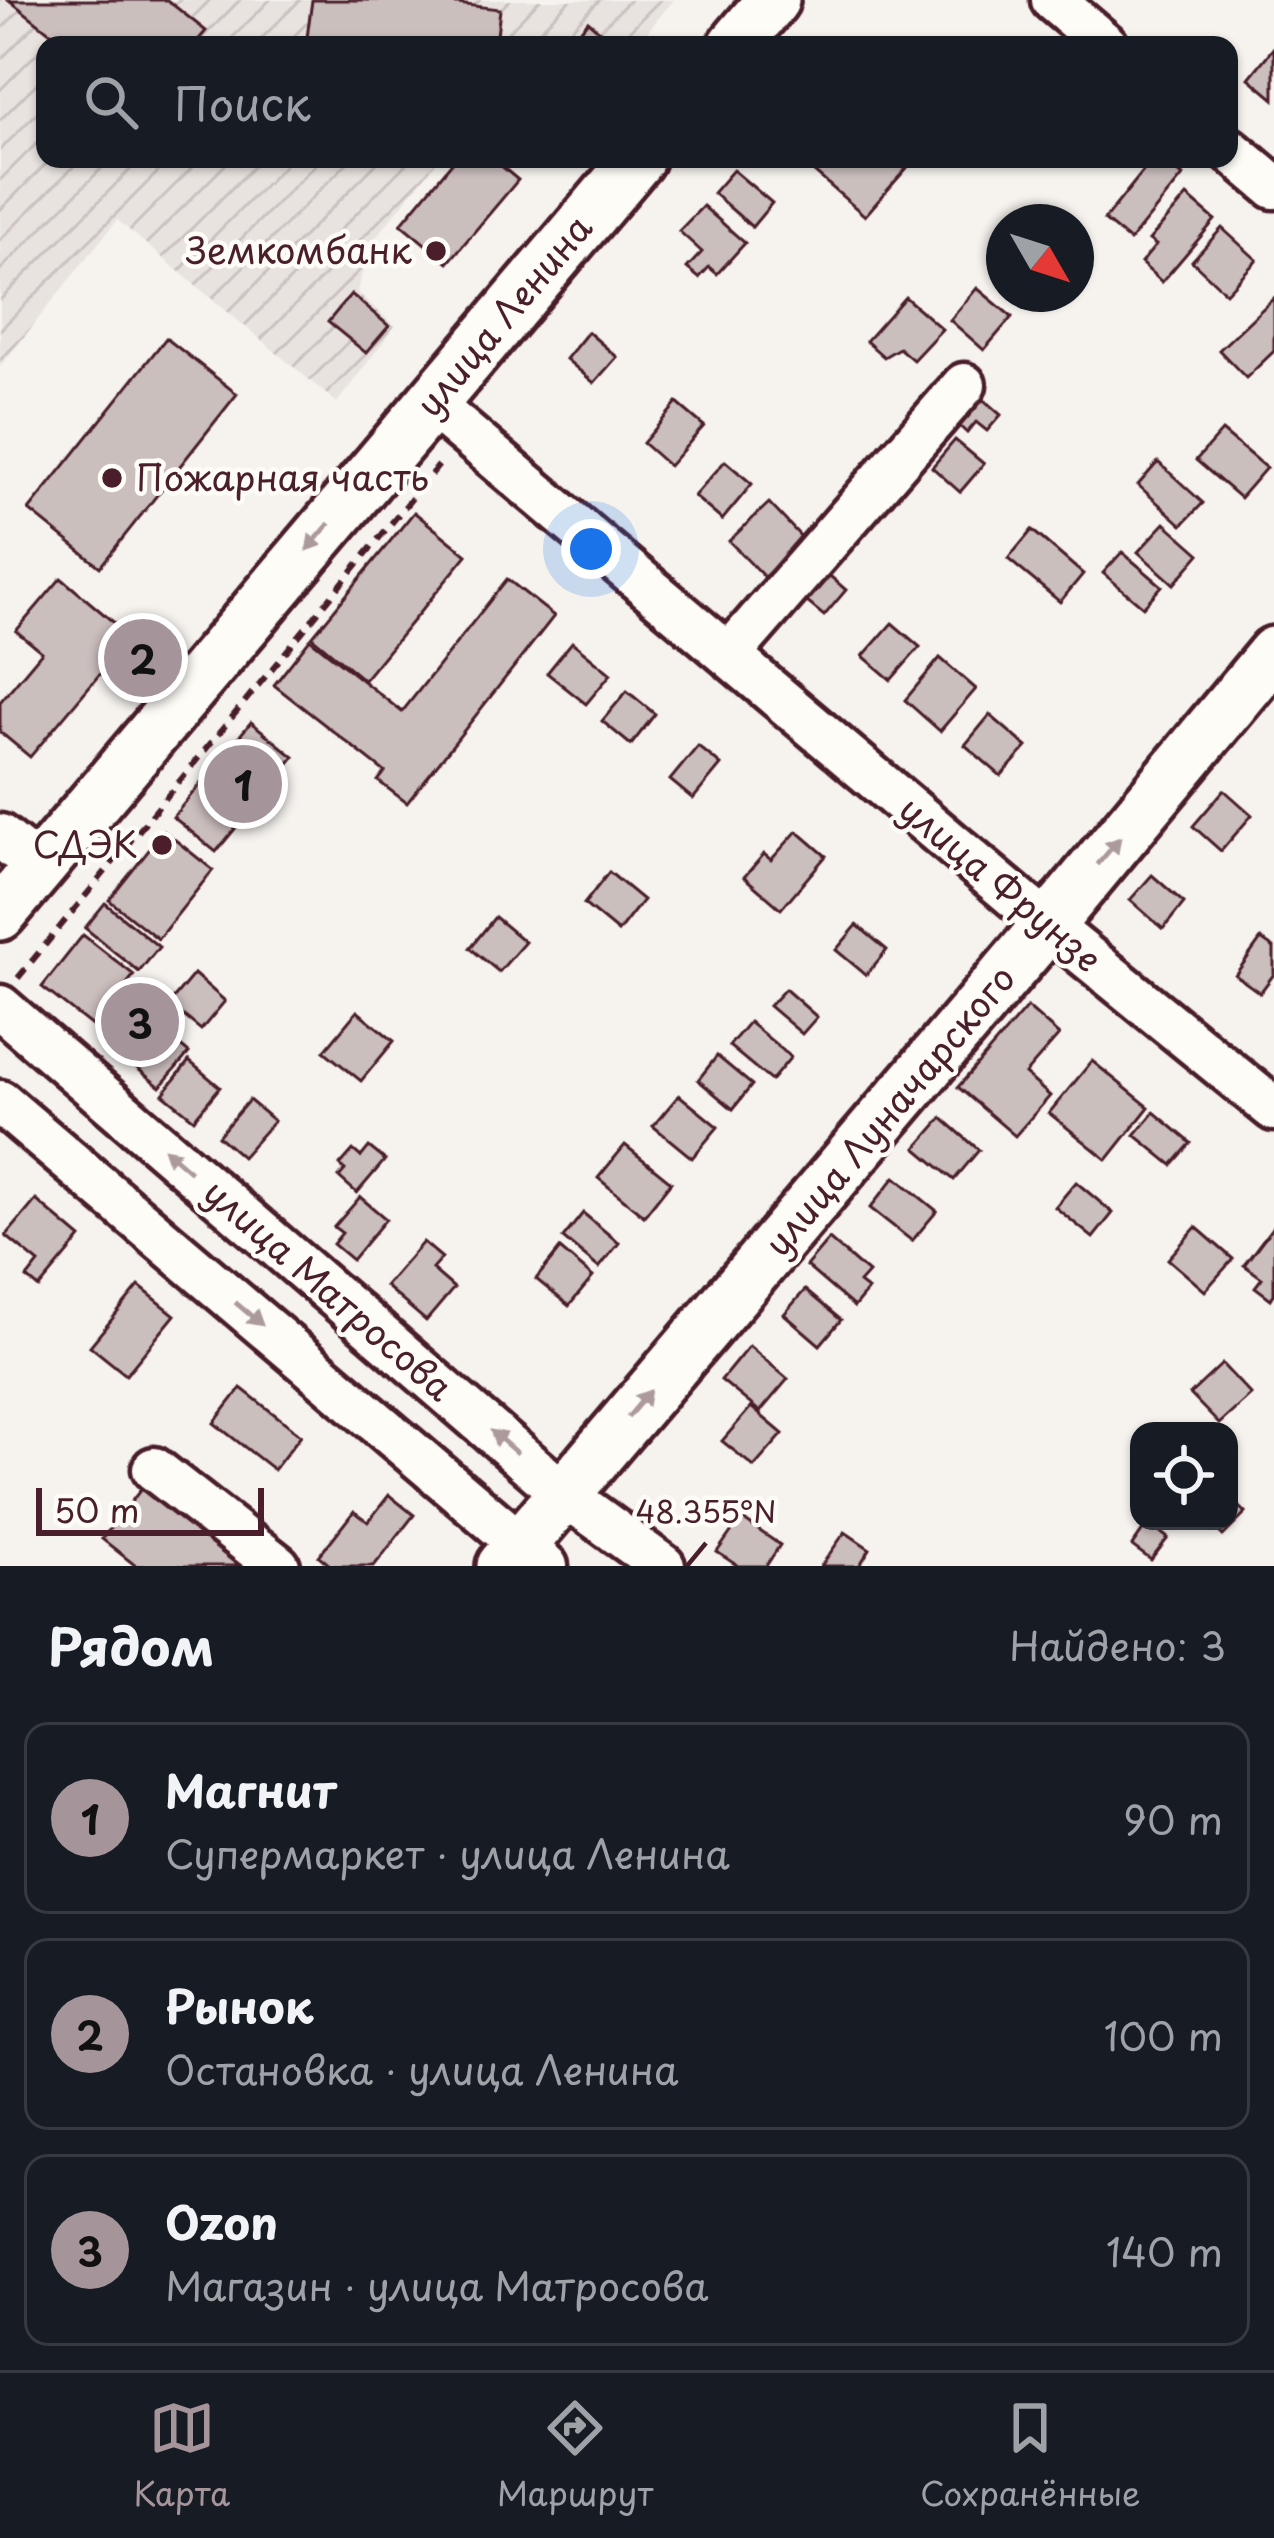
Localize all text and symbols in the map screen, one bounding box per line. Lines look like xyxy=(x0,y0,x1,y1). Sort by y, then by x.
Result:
search box xyxy=(36,36,1238,168)
text: Поиск xyxy=(174,68,311,136)
icon: search xyxy=(78,69,144,135)
street label: улица Ленина xyxy=(401,201,604,428)
north arrow xyxy=(986,204,1094,312)
place label: Земкомбанк xyxy=(186,222,413,276)
marker: Земкомбанк xyxy=(423,238,449,264)
place label: Пожарная часть xyxy=(136,449,429,503)
marker: Пожарная часть xyxy=(99,465,125,491)
your location xyxy=(561,519,621,579)
one-way arrow xyxy=(305,522,331,552)
pin: 2 xyxy=(104,613,182,703)
pin: 1 xyxy=(204,739,282,829)
street label: улица Фрунзе xyxy=(888,781,1114,983)
place label: СДЭК xyxy=(32,816,138,870)
marker: СДЭК xyxy=(149,832,175,858)
one-way arrow xyxy=(1096,836,1122,866)
street label: улица Луначарского xyxy=(750,952,1027,1267)
pin: 3 xyxy=(101,977,179,1067)
one-way arrow xyxy=(162,1147,192,1174)
street label: улица Матросова xyxy=(193,1165,466,1413)
one-way arrow xyxy=(234,1300,264,1327)
one-way arrow xyxy=(626,1389,652,1419)
map controls xyxy=(1130,1422,1238,1530)
button: locate xyxy=(1130,1422,1238,1530)
one-way arrow xyxy=(490,1430,520,1456)
scale bar xyxy=(36,1482,264,1535)
text: 50 m xyxy=(54,1484,140,1534)
text: 48.355°N xyxy=(636,1488,776,1533)
text: Рядом xyxy=(48,1606,214,1683)
text: Найдено: 3 xyxy=(1009,1615,1226,1674)
text: Магнит xyxy=(165,1755,336,1823)
text: 1 xyxy=(81,1789,99,1848)
text: 90 m xyxy=(1123,1789,1223,1848)
text: Супермаркет · улица Ленина xyxy=(165,1823,730,1882)
text: Рынок xyxy=(165,1971,313,2039)
text: 2 xyxy=(76,2005,104,2064)
text: 100 m xyxy=(1104,2005,1223,2064)
text: Остановка · улица Ленина xyxy=(165,2039,679,2098)
text: Ozon xyxy=(165,2187,278,2255)
text: 3 xyxy=(77,2221,103,2280)
text: 140 m xyxy=(1106,2221,1223,2280)
text: Магазин · улица Матросова xyxy=(165,2255,709,2314)
tab: Карта xyxy=(133,2395,230,2517)
tab: Маршрут xyxy=(497,2395,653,2517)
tab: Сохранённые xyxy=(920,2395,1141,2517)

